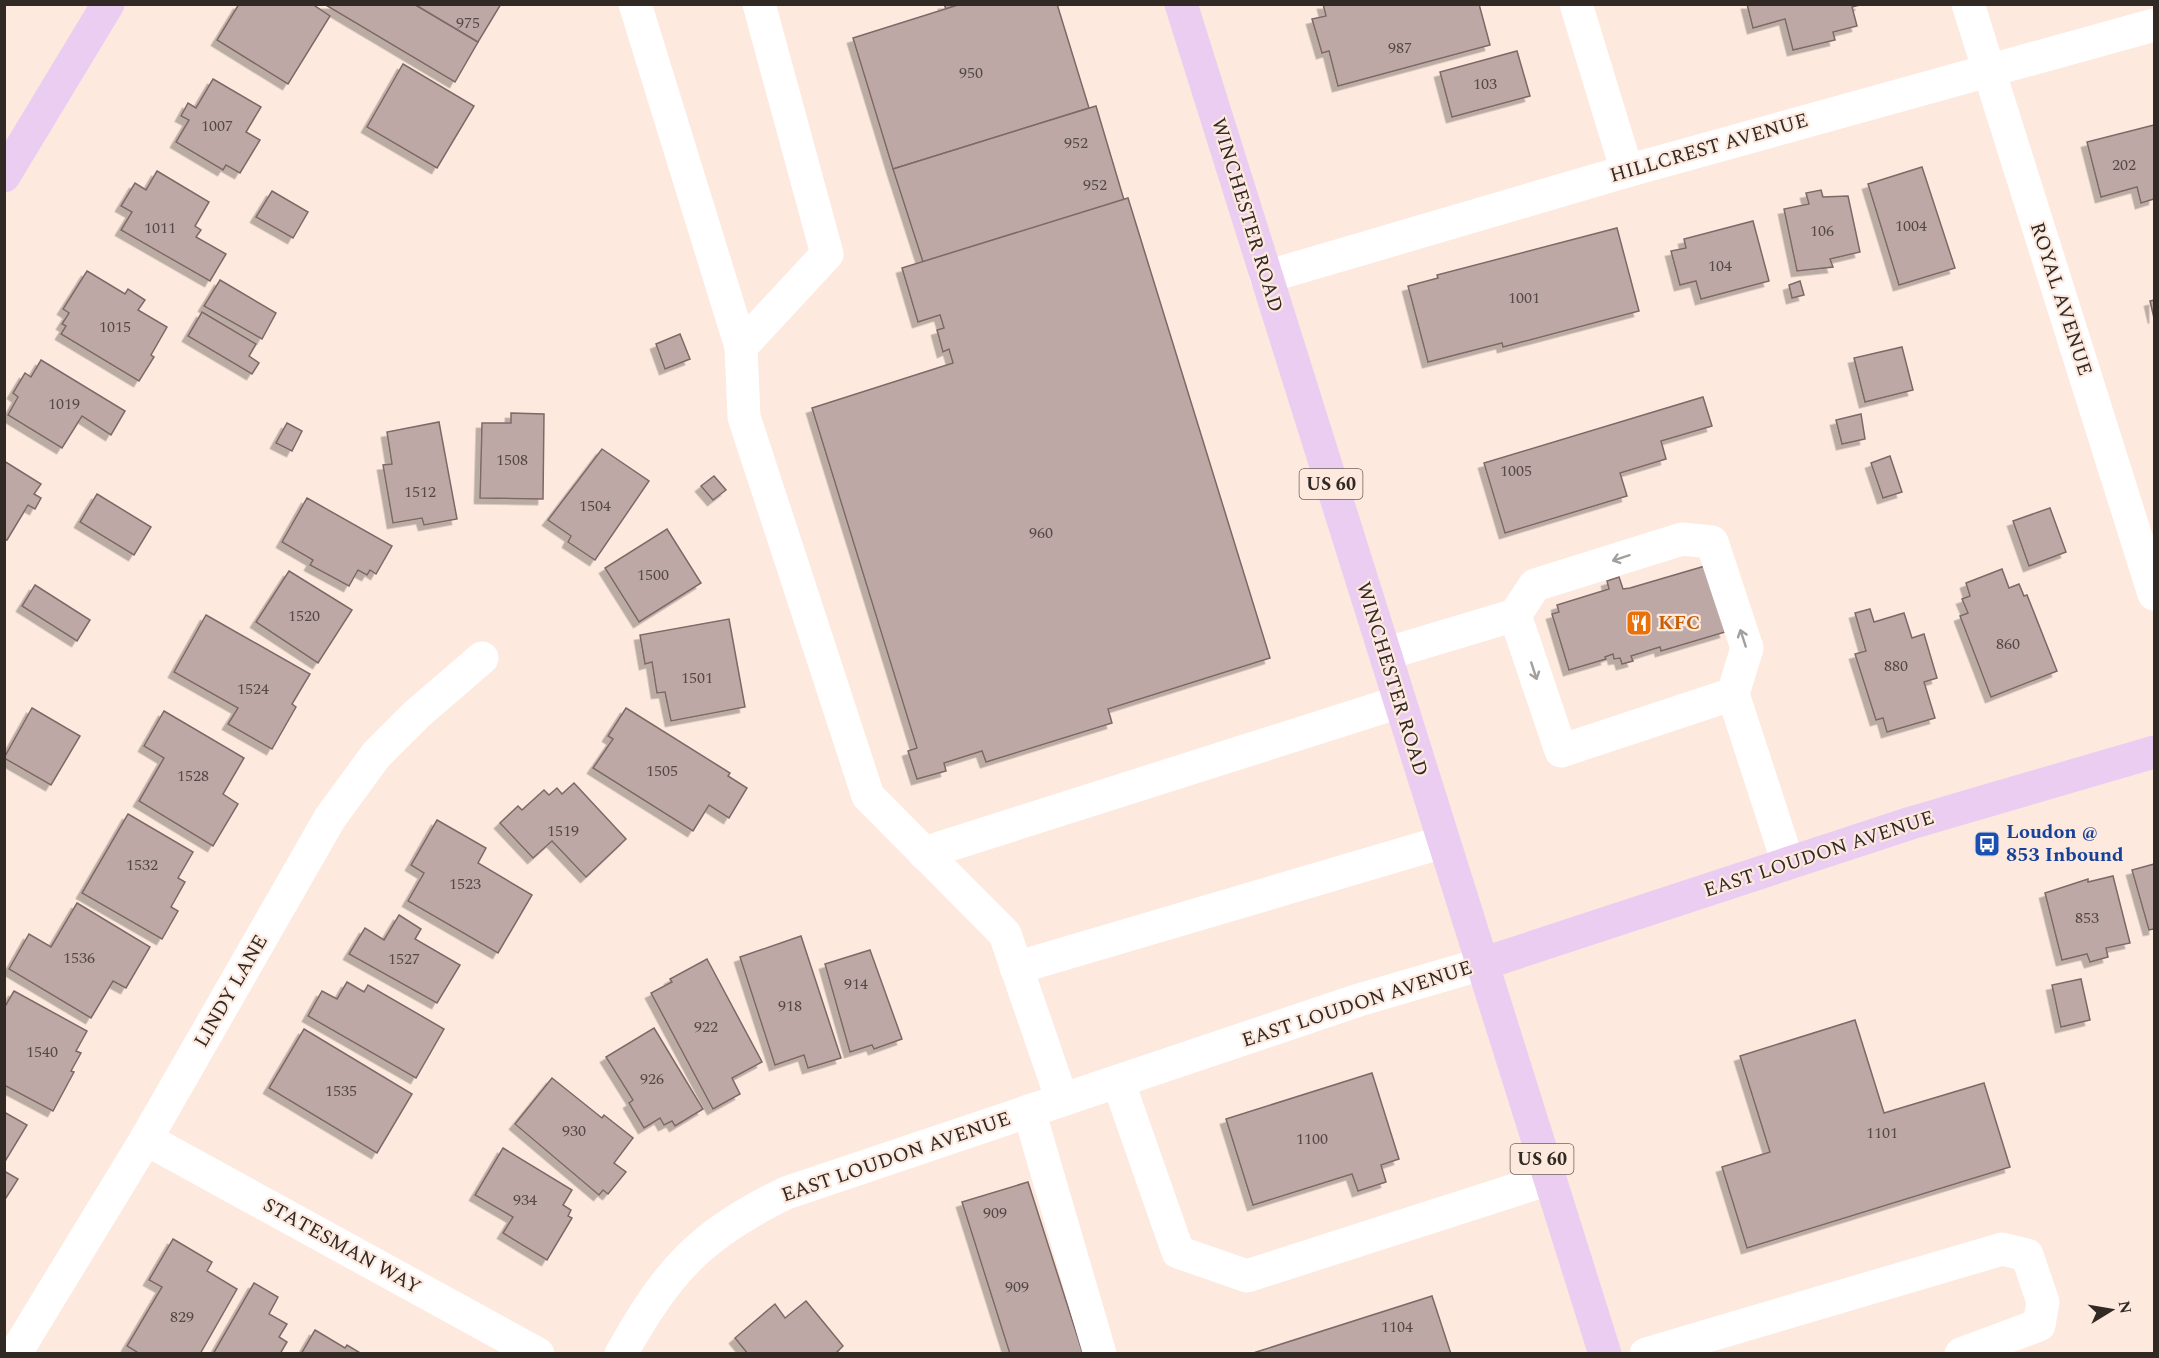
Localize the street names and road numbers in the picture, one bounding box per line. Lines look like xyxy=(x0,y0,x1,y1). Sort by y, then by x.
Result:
street label: HILLCREST AVENUE xyxy=(1606,105,1812,191)
street label: WINCHESTER ROAD xyxy=(1203,114,1291,316)
street label: ROYAL AVENUE xyxy=(2022,218,2100,380)
road number: US 60 xyxy=(1300,469,1362,499)
street label: WINCHESTER ROAD xyxy=(1348,578,1436,780)
street label: EAST LOUDON AVENUE xyxy=(1700,803,1938,905)
street label: LINDY LANE xyxy=(186,929,276,1053)
street label: EAST LOUDON AVENUE xyxy=(1238,953,1476,1055)
street label: EAST LOUDON AVENUE xyxy=(777,1104,1015,1210)
road number: US 60 xyxy=(1510,1144,1574,1174)
street label: STATESMAN WAY xyxy=(257,1190,427,1302)

